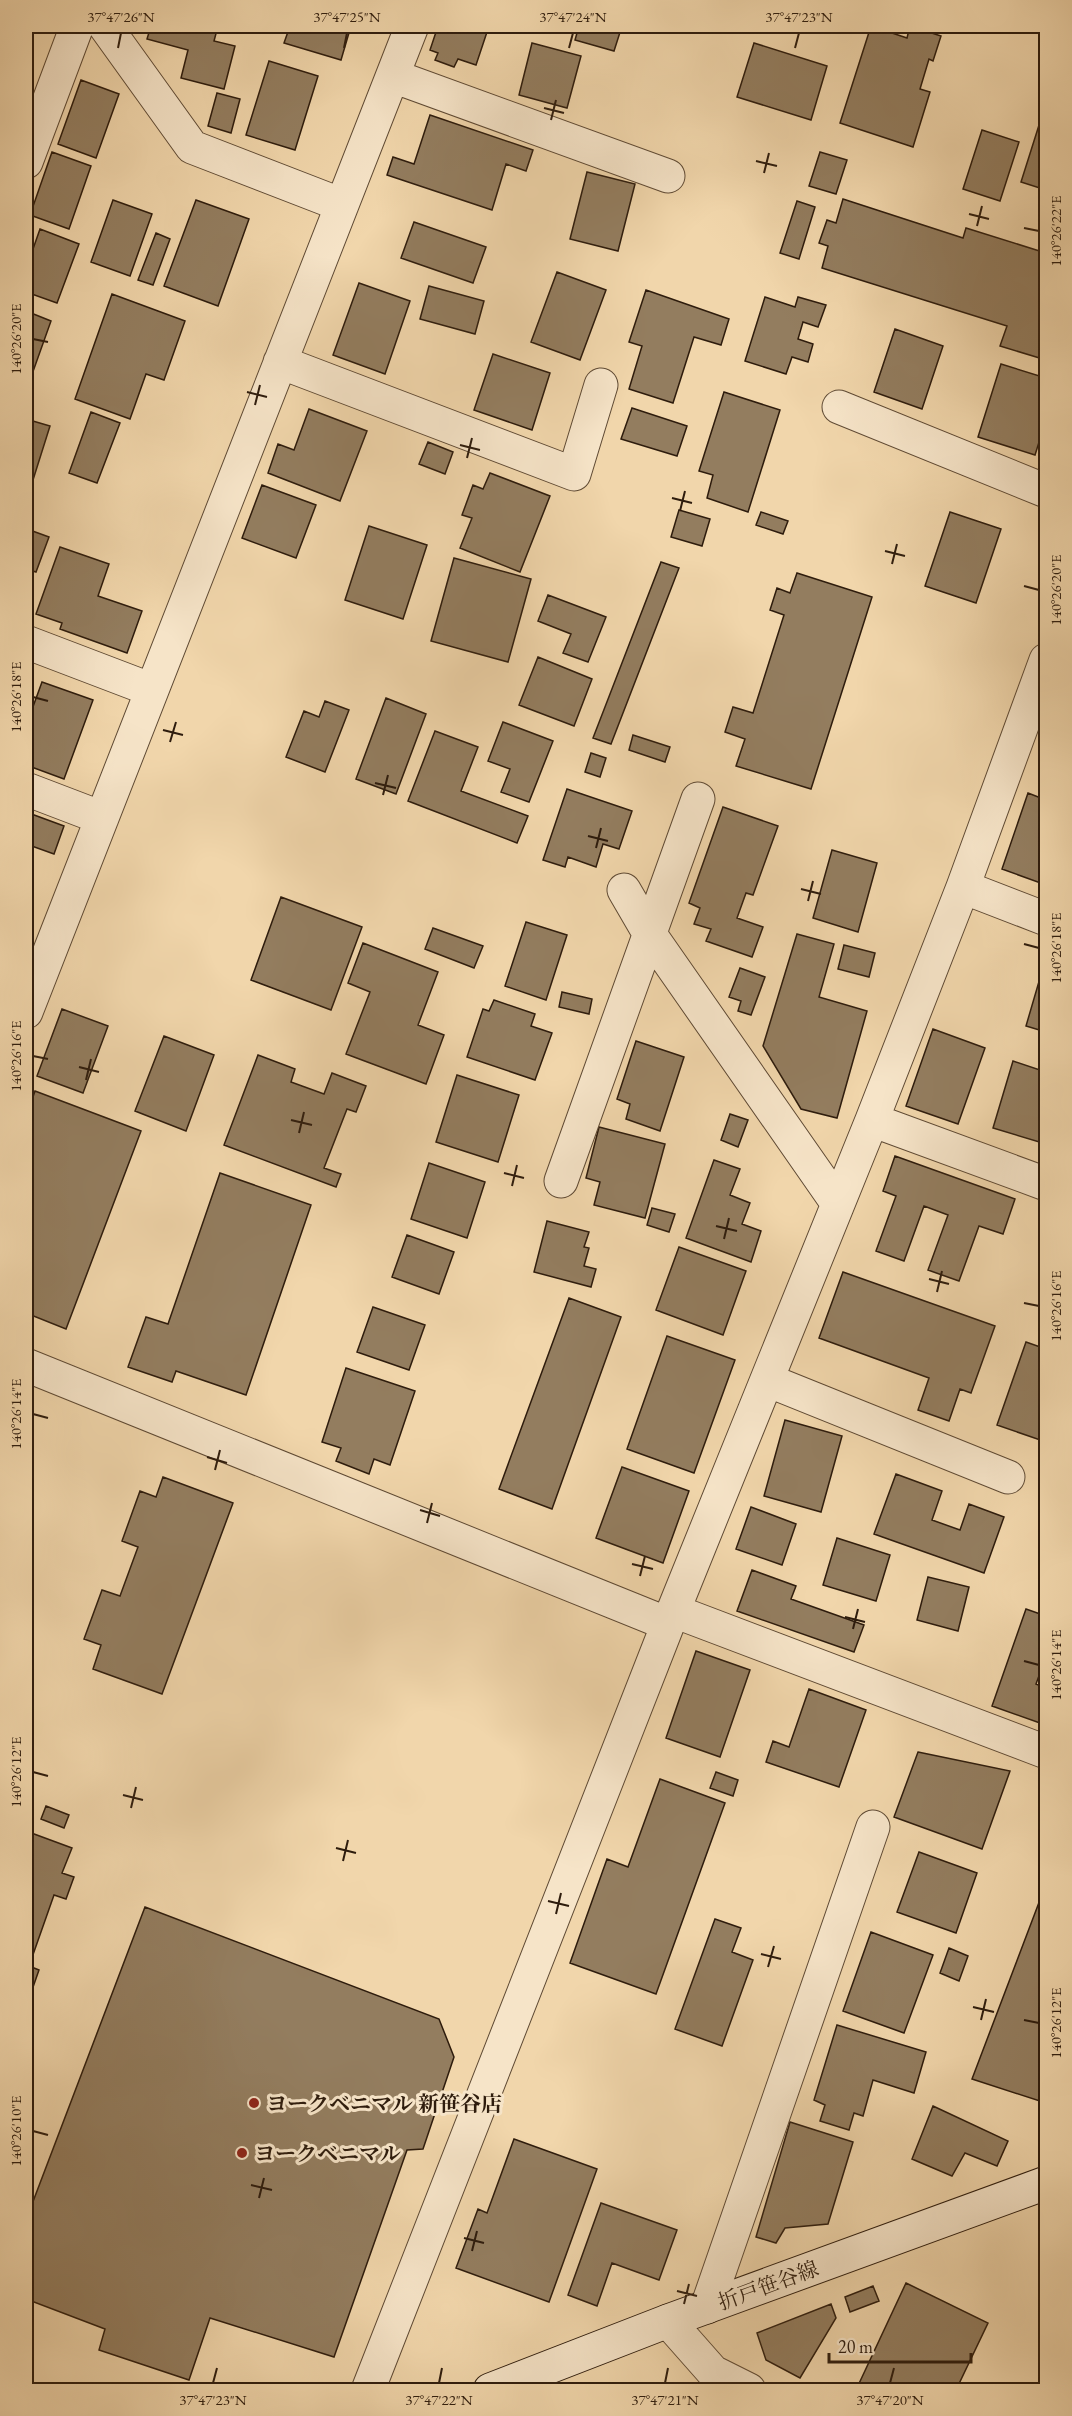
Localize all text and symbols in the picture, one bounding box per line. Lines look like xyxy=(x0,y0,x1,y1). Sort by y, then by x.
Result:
text: 37°47'26"N xyxy=(87,7,155,26)
text: 37°47'25"N xyxy=(313,7,381,26)
text: 37°47'24"N xyxy=(539,7,607,26)
text: 37°47'23"N xyxy=(765,7,833,26)
text: 140°26'22"E xyxy=(1046,195,1065,267)
text: 140°26'20"E xyxy=(6,303,25,375)
text: 140°26'20"E xyxy=(1046,554,1065,626)
text: 140°26'18"E xyxy=(6,661,25,733)
text: 140°26'18"E xyxy=(1046,912,1065,984)
text: 140°26'16"E xyxy=(6,1020,25,1092)
text: 140°26'16"E xyxy=(1046,1270,1065,1342)
text: 140°26'14"E xyxy=(6,1378,25,1450)
text: 140°26'14"E xyxy=(1046,1629,1065,1701)
text: 140°26'12"E xyxy=(6,1736,25,1808)
text: 140°26'12"E xyxy=(1046,1987,1065,2059)
place label: ヨークベニマル 新笹谷店 xyxy=(266,2090,502,2117)
text: 140°26'10"E xyxy=(6,2095,25,2167)
marker: ヨークベニマル 新笹谷店 xyxy=(247,2096,261,2110)
place label: ヨークベニマル xyxy=(254,2140,401,2167)
marker: ヨークベニマル xyxy=(235,2146,249,2160)
street label: 折戸笹谷線 xyxy=(714,2254,822,2316)
scale bar xyxy=(829,2326,972,2364)
text: 20 m xyxy=(838,2335,873,2358)
text: 37°47'23"N xyxy=(179,2390,247,2409)
text: 37°47'22"N xyxy=(405,2390,473,2409)
text: 37°47'21"N xyxy=(631,2390,699,2409)
text: 37°47'20"N xyxy=(856,2390,924,2409)

